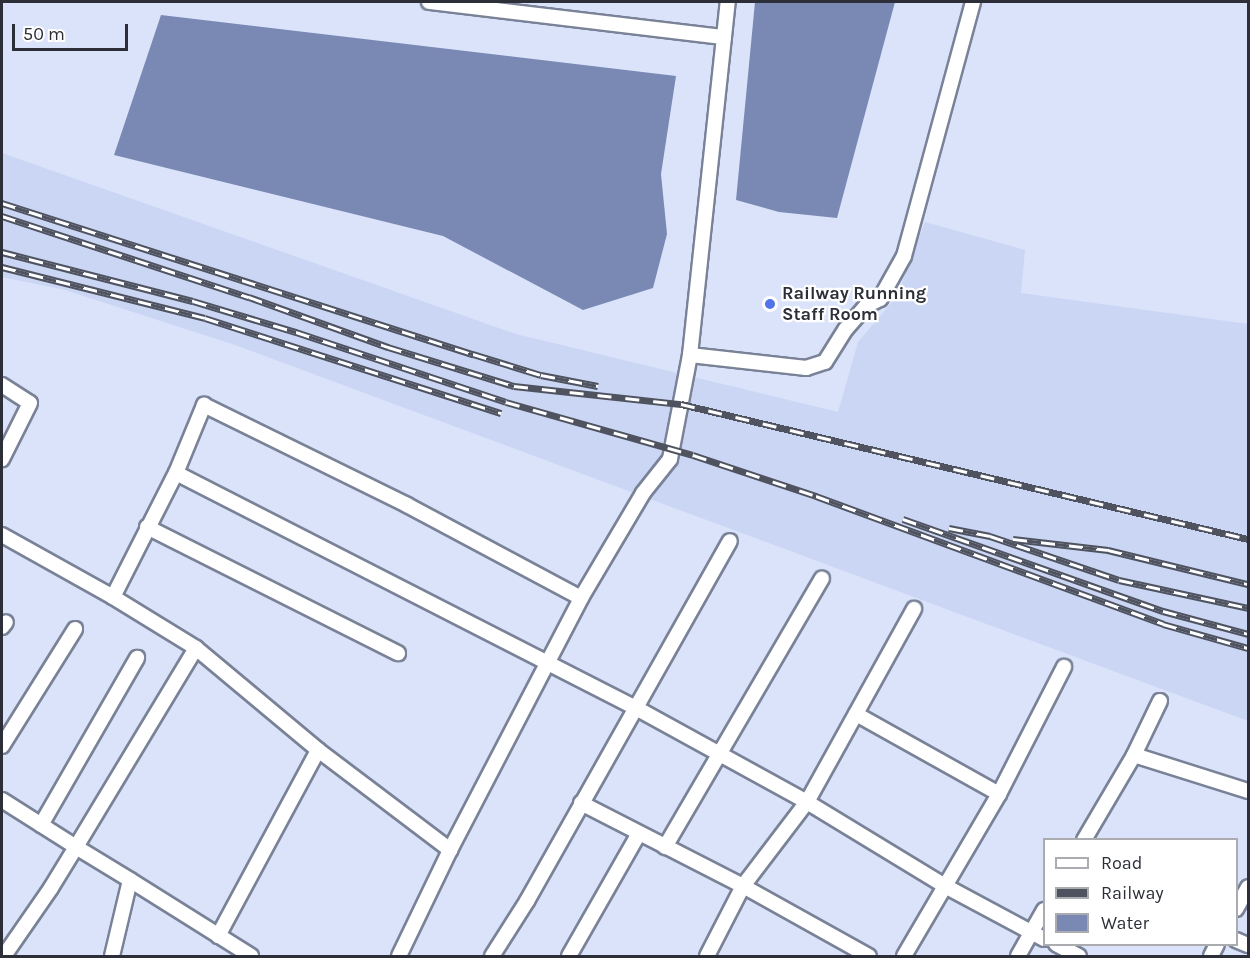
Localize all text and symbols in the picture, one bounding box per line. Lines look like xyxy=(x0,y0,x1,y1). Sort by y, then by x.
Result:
scale bar xyxy=(15,12,130,50)
text: 50 m xyxy=(23,23,65,45)
place label: Railway Running Staff Room xyxy=(782,283,926,326)
marker: Railway Running Staff Room xyxy=(763,297,777,311)
legend xyxy=(1043,838,1238,946)
text: Road xyxy=(1101,852,1142,874)
text: Railway xyxy=(1101,882,1164,904)
text: Water xyxy=(1101,912,1149,934)

